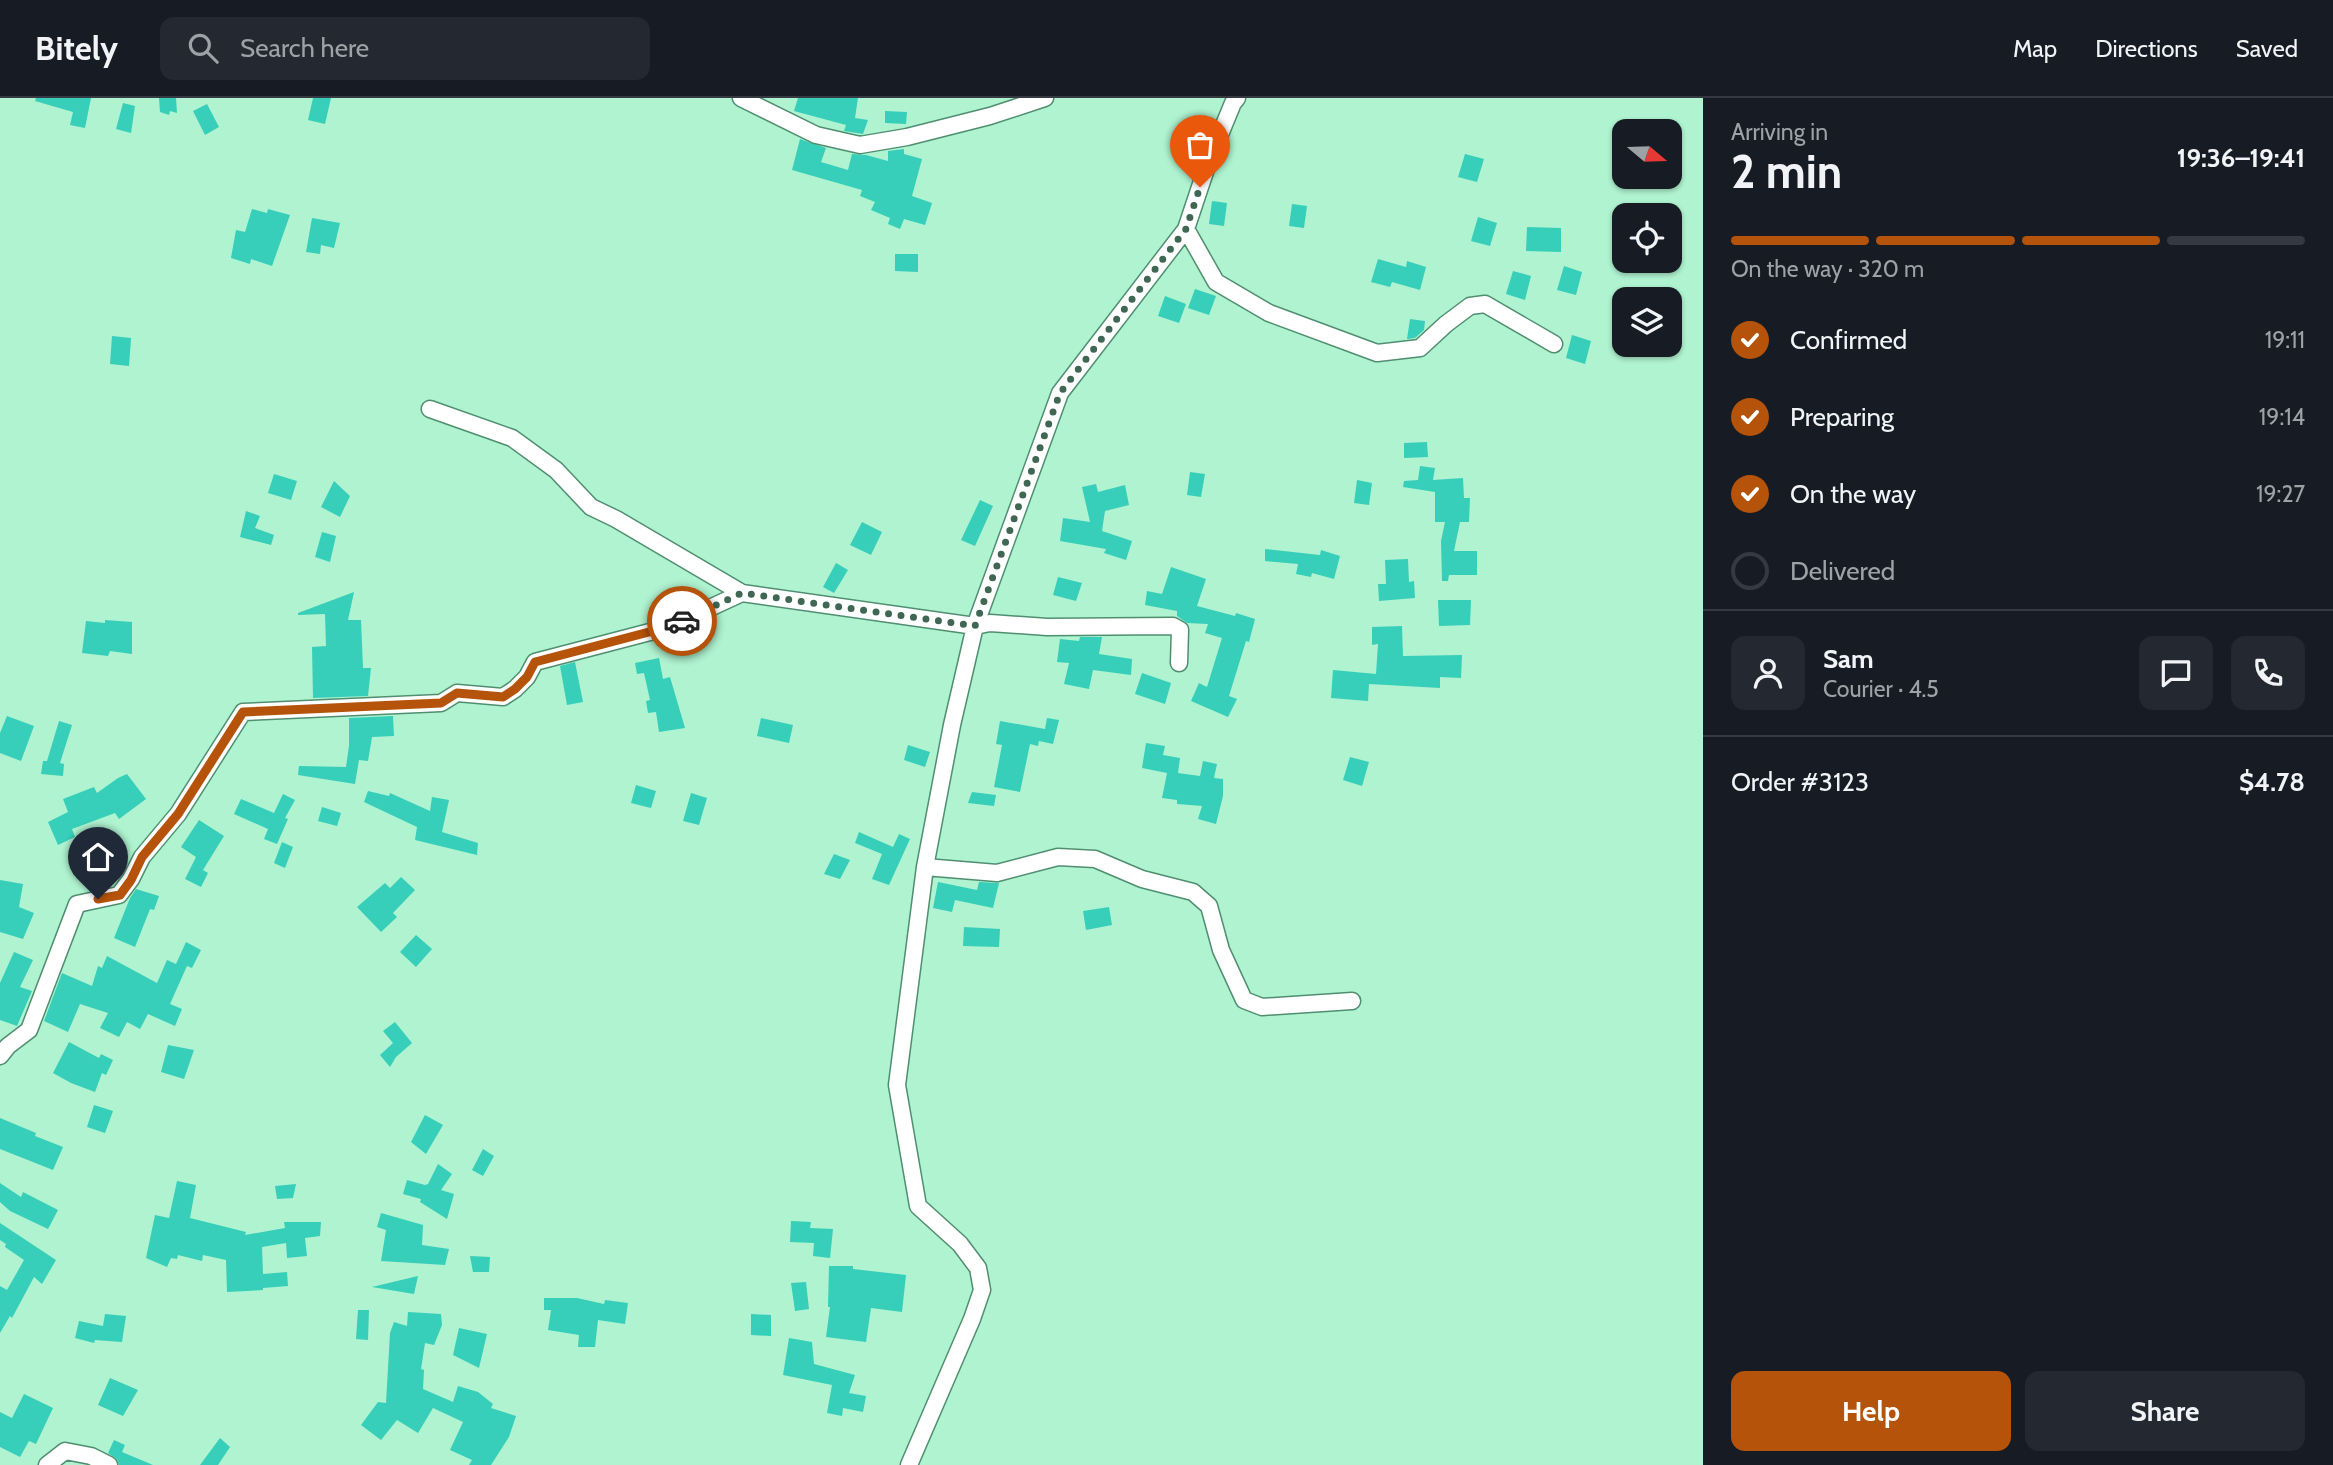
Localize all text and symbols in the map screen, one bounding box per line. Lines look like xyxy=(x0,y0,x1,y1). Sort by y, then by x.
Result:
search box xyxy=(160,17,650,80)
text: Bitely xyxy=(35,28,118,68)
icon: search xyxy=(184,29,222,67)
text: Search here xyxy=(240,32,369,64)
text: Map xyxy=(2013,34,2057,63)
text: Directions xyxy=(2095,34,2198,63)
text: Saved xyxy=(2236,34,2298,63)
pin xyxy=(1170,115,1230,187)
text: Arriving in xyxy=(1731,118,1828,146)
north arrow xyxy=(1612,119,1682,189)
map controls xyxy=(1612,119,1682,357)
icon: bag xyxy=(1181,126,1219,164)
text: 19:36–19:41 xyxy=(2177,142,2305,174)
text: 2 min xyxy=(1731,144,1842,200)
button: locate xyxy=(1612,203,1682,273)
text: On the way · 320 m xyxy=(1731,255,1924,283)
button: layers xyxy=(1612,287,1682,357)
icon: check xyxy=(1731,321,1769,359)
text: Confirmed xyxy=(1790,324,1907,356)
text: 19:11 xyxy=(2265,326,2305,354)
icon: check xyxy=(1731,398,1769,436)
text: Preparing xyxy=(1790,401,1894,433)
text: 19:14 xyxy=(2259,403,2305,431)
icon: check xyxy=(1731,475,1769,513)
text: On the way xyxy=(1790,478,1916,510)
text: 19:27 xyxy=(2256,480,2305,508)
text: Delivered xyxy=(1790,555,1895,587)
courier xyxy=(647,586,717,656)
icon: car xyxy=(663,602,701,640)
button: person xyxy=(1731,636,1805,710)
button: chat xyxy=(2139,636,2213,710)
button: phone xyxy=(2231,636,2305,710)
text: Sam xyxy=(1823,643,1874,675)
text: Courier · 4.5 xyxy=(1823,675,1939,703)
text: Order #3123 xyxy=(1731,766,1869,798)
text: $4.78 xyxy=(2239,766,2305,798)
pin xyxy=(68,827,128,899)
icon: home xyxy=(79,838,117,876)
button: Help xyxy=(1731,1371,2011,1451)
button: Share xyxy=(2025,1371,2305,1451)

